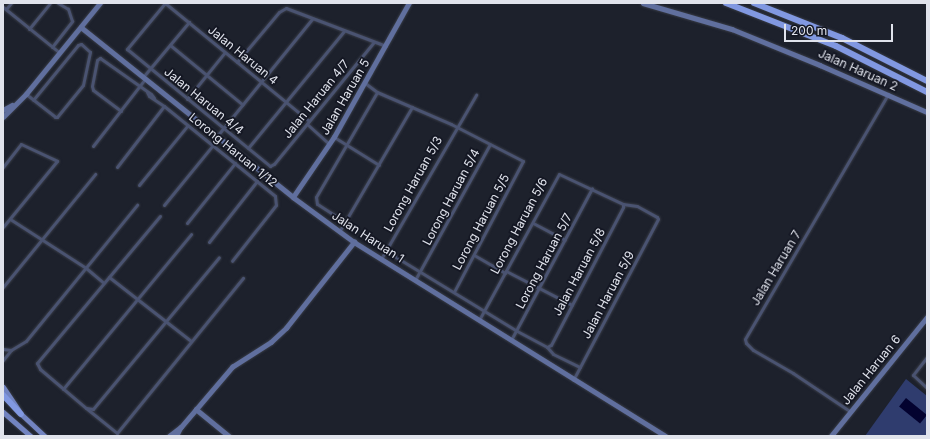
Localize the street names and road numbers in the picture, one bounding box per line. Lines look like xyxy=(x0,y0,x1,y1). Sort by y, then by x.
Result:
street label: Jalan Haruan 4 xyxy=(205,22,281,88)
street label: Jalan Haruan 2 xyxy=(816,46,900,94)
street label: Jalan Haruan 5 xyxy=(317,56,373,138)
street label: Jalan Haruan 4/7 xyxy=(280,57,352,141)
street label: Jalan Haruan 4/4 xyxy=(161,65,247,137)
street label: Lorong Haruan 1/12 xyxy=(186,110,280,190)
street label: Lorong Haruan 5/3 xyxy=(381,134,445,234)
street label: Lorong Haruan 5/4 xyxy=(419,146,483,248)
street label: Lorong Haruan 5/5 xyxy=(450,172,512,272)
street label: Lorong Haruan 5/6 xyxy=(488,175,550,277)
street label: Jalan Haruan 1 xyxy=(329,208,407,266)
street label: Lorong Haruan 5/7 xyxy=(513,211,575,311)
street label: Jalan Haruan 5/8 xyxy=(550,226,608,318)
street label: Jalan Haruan 7 xyxy=(748,228,804,308)
street label: Jalan Haruan 5/9 xyxy=(579,249,637,341)
street label: Jalan Haruan 6 xyxy=(838,332,904,408)

